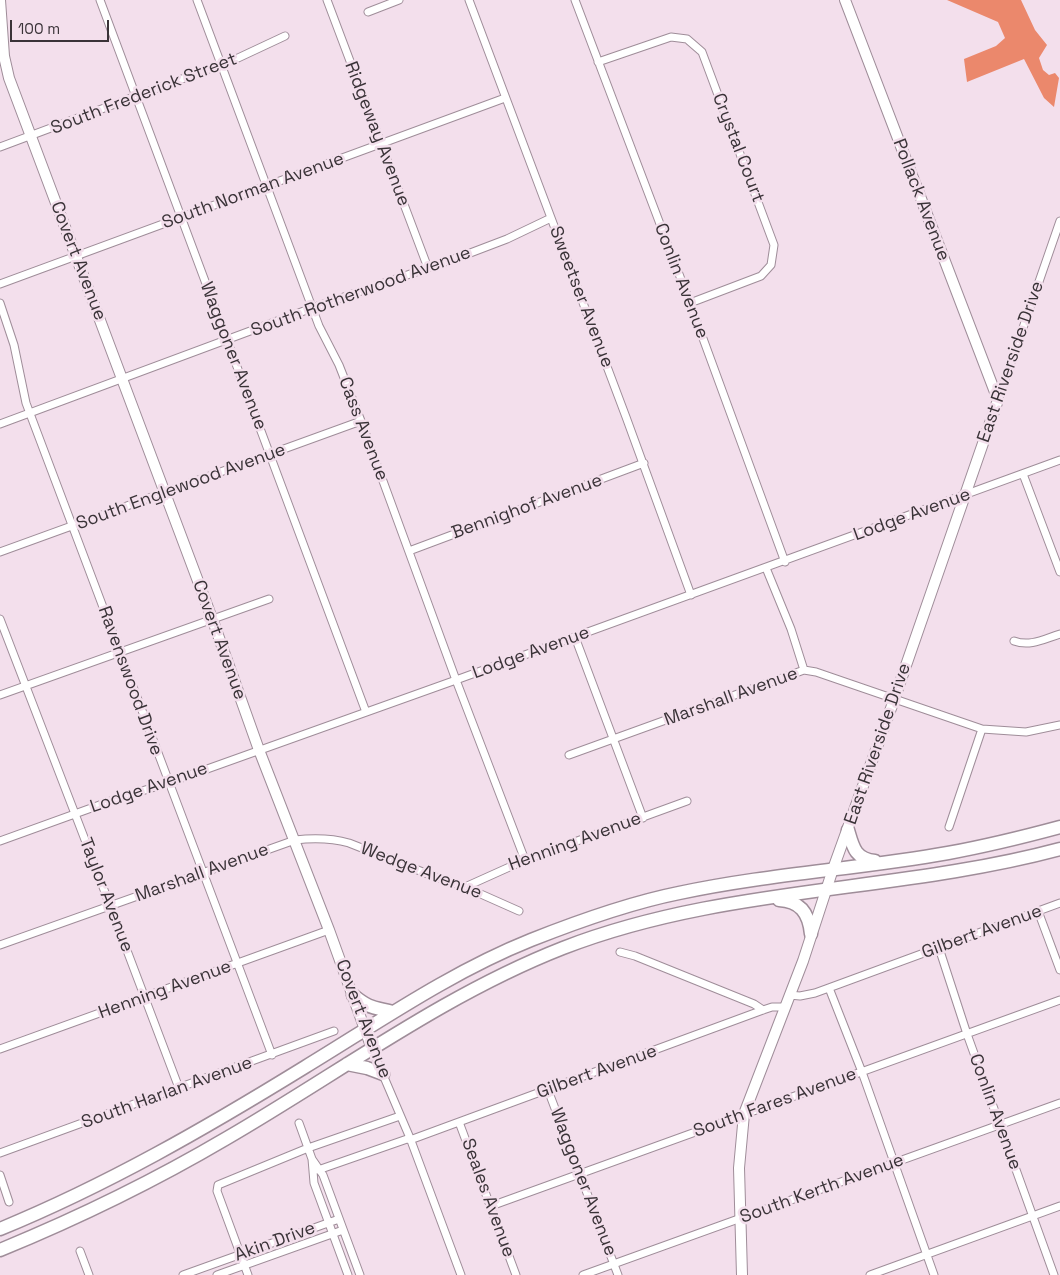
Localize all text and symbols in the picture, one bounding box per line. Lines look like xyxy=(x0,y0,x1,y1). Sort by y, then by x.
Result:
scale bar xyxy=(12,10,111,42)
text: 100 m xyxy=(18,19,60,38)
street label: South Frederick Street xyxy=(48,49,240,139)
street label: Ridgeway Avenue xyxy=(340,59,414,209)
street label: Crystal Court xyxy=(707,90,769,206)
street label: Pollack Avenue xyxy=(888,136,954,264)
street label: South Norman Avenue xyxy=(159,148,347,234)
street label: Covert Avenue xyxy=(45,199,111,323)
street label: Conlin Avenue xyxy=(649,220,713,342)
street label: Sweetser Avenue xyxy=(544,223,618,371)
street label: South Rotherwood Avenue xyxy=(248,242,474,342)
street label: Waggoner Avenue xyxy=(195,279,271,433)
street label: East Riverside Drive xyxy=(973,279,1049,445)
street label: Cass Avenue xyxy=(333,374,393,484)
street label: South Englewood Avenue xyxy=(73,439,289,535)
street label: Bennighof Avenue xyxy=(449,470,605,544)
street label: Lodge Avenue xyxy=(851,484,973,546)
street label: Covert Avenue xyxy=(187,577,251,703)
street label: Ravenswood Drive xyxy=(93,603,167,759)
street label: Lodge Avenue xyxy=(470,622,592,684)
street label: East Riverside Drive xyxy=(840,661,916,827)
street label: Marshall Avenue xyxy=(661,663,801,731)
street label: Lodge Avenue xyxy=(87,758,211,818)
street label: Henning Avenue xyxy=(506,808,644,876)
street label: Taylor Avenue xyxy=(74,835,138,955)
street label: Wedge Avenue xyxy=(357,838,485,904)
street label: Marshall Avenue xyxy=(132,839,272,907)
street label: Gilbert Avenue xyxy=(919,900,1045,964)
street label: Henning Avenue xyxy=(96,956,234,1024)
street label: Covert Avenue xyxy=(330,957,396,1081)
street label: Gilbert Avenue xyxy=(534,1040,660,1104)
street label: Conlin Avenue xyxy=(964,1051,1026,1173)
street label: South Harlan Avenue xyxy=(79,1052,255,1134)
street label: South Fares Avenue xyxy=(691,1063,859,1143)
street label: Waggoner Avenue xyxy=(545,1105,621,1259)
street label: Seales Avenue xyxy=(457,1136,519,1260)
street label: South Kerth Avenue xyxy=(737,1149,907,1229)
street label: Akin Drive xyxy=(232,1217,318,1267)

